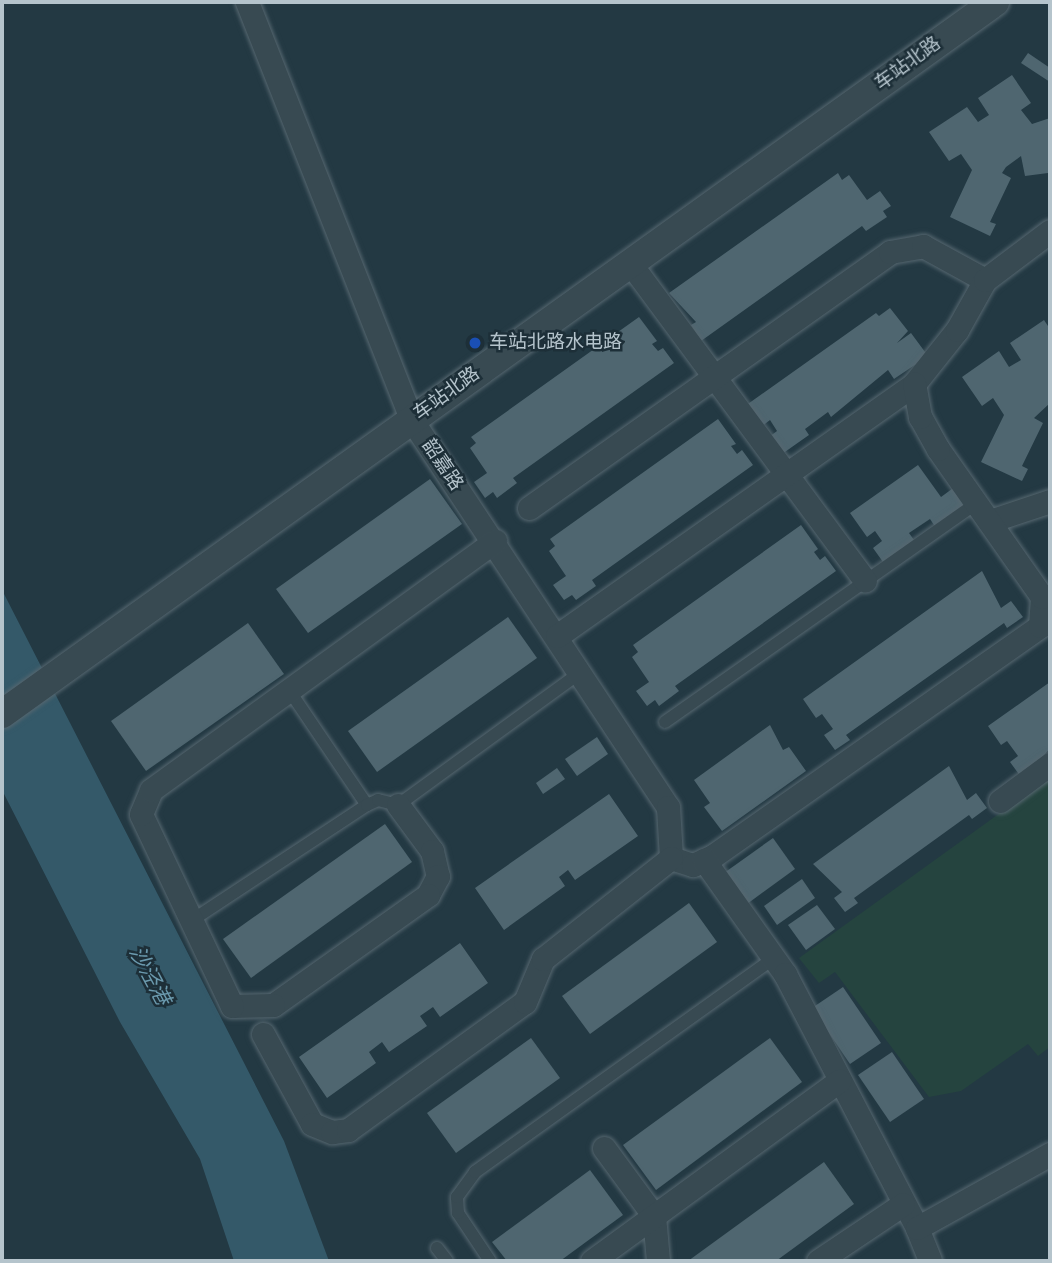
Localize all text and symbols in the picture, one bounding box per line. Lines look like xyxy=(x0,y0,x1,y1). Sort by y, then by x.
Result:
street label: 车站北路 xyxy=(871,32,945,96)
place label: 车站北路水电路 xyxy=(489,332,622,354)
marker: 车站北路水电路 xyxy=(467,335,483,351)
street label: 车站北路 xyxy=(410,362,484,426)
street label: 韶嘉路 xyxy=(417,435,467,495)
water label: 沙泾港 xyxy=(123,942,175,1010)

